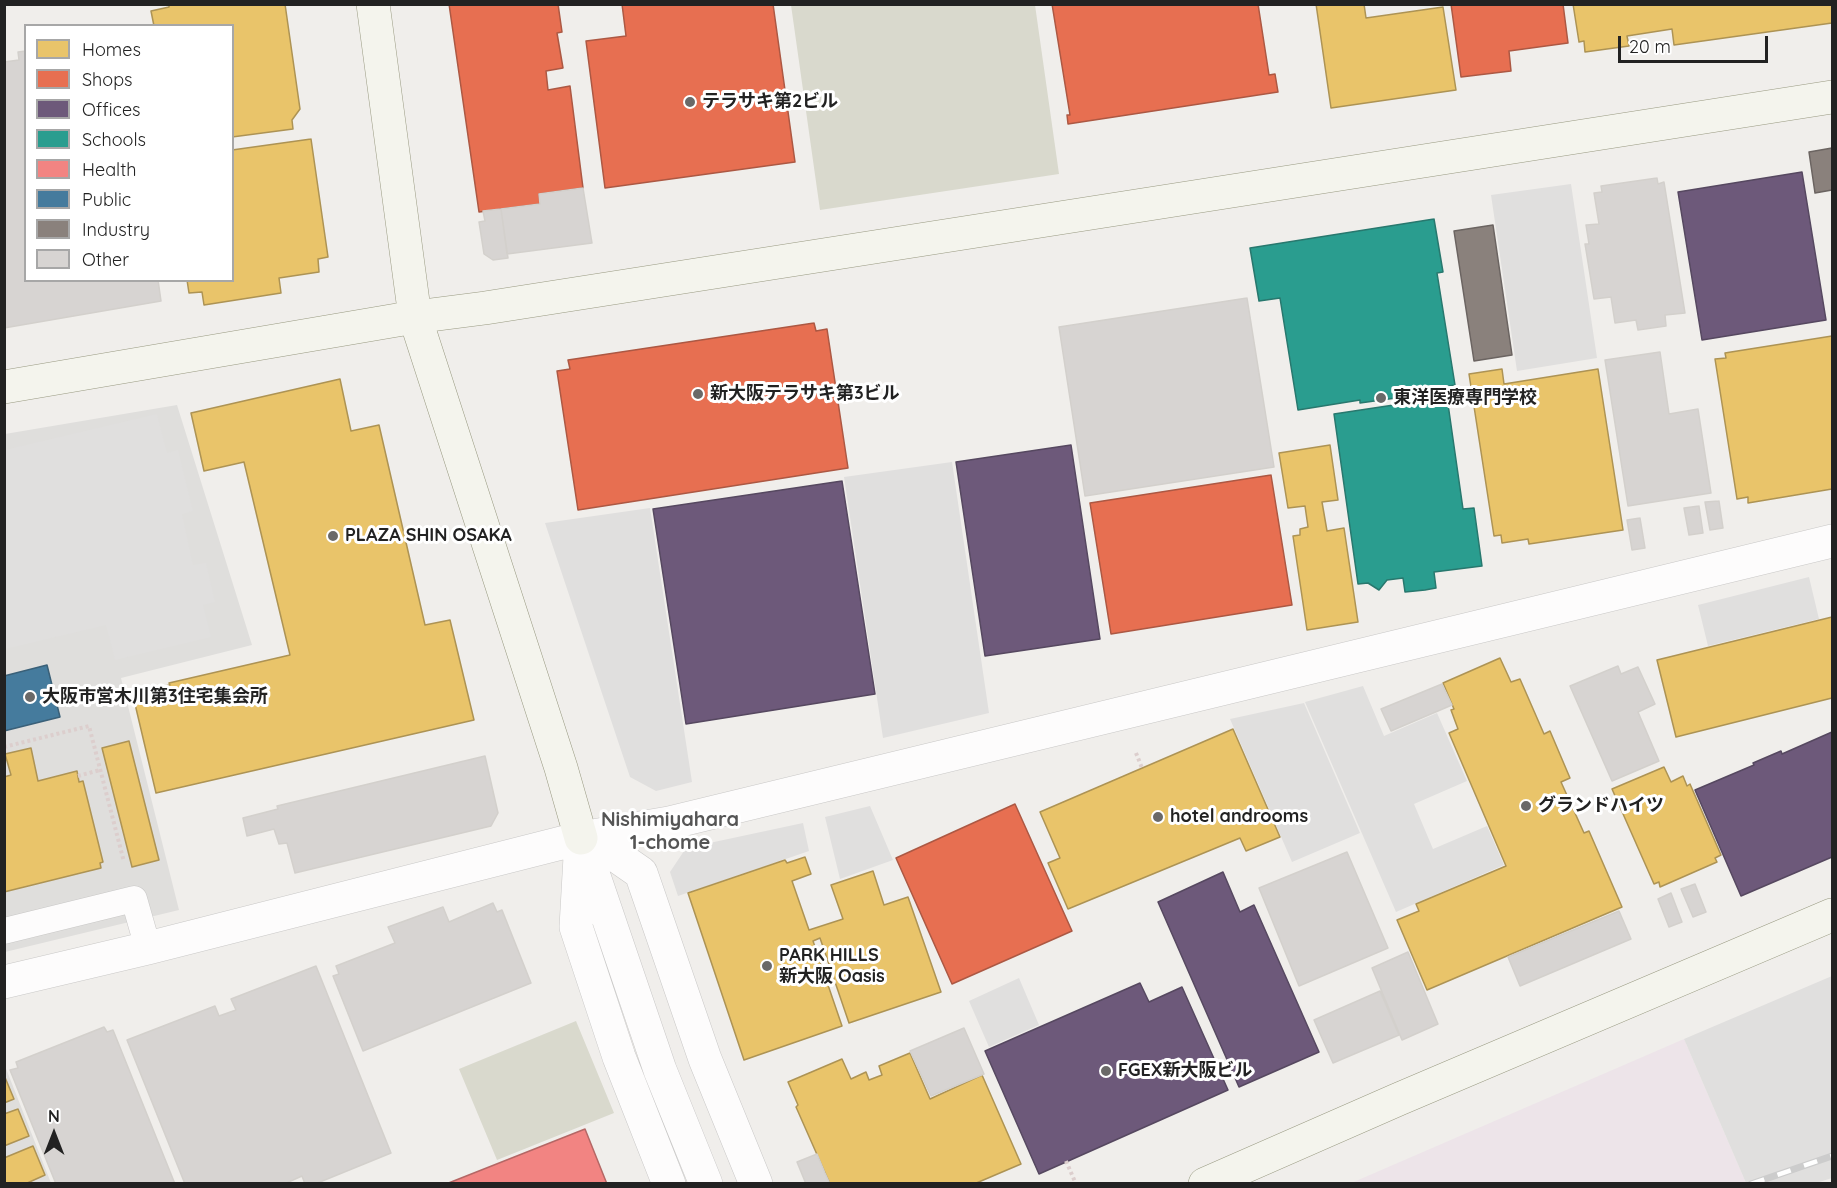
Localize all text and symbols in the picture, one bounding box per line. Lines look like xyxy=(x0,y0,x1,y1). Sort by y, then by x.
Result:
legend xyxy=(24,24,234,282)
scale bar xyxy=(1621,24,1771,62)
text: 20 m xyxy=(1629,35,1671,58)
text: Homes xyxy=(82,38,141,61)
text: Shops xyxy=(82,68,133,91)
place label: テラサキ第2ビル xyxy=(702,91,838,113)
marker: テラサキ第2ビル xyxy=(683,95,697,109)
text: Offices xyxy=(82,98,141,121)
text: Schools xyxy=(82,128,146,151)
text: Health xyxy=(82,158,137,181)
text: Public xyxy=(82,188,131,211)
text: Industry xyxy=(82,218,150,241)
text: Other xyxy=(82,248,129,271)
place label: 新大阪テラサキ第3ビル xyxy=(710,383,900,405)
marker: 新大阪テラサキ第3ビル xyxy=(691,387,705,401)
place label: 東洋医療専門学校 xyxy=(1393,387,1537,409)
marker: 東洋医療専門学校 xyxy=(1374,391,1388,405)
place label: PLAZA SHIN OSAKA xyxy=(345,525,512,547)
marker: PLAZA SHIN OSAKA xyxy=(326,529,340,543)
place label: 大阪市営木川第3住宅集会所 xyxy=(42,686,268,708)
marker: 大阪市営木川第3住宅集会所 xyxy=(23,690,37,704)
place label: グランドハイツ xyxy=(1538,795,1664,817)
marker: グランドハイツ xyxy=(1519,799,1533,813)
place label: hotel androoms xyxy=(1170,806,1308,828)
district label: Nishimiyahara 1-chome xyxy=(601,808,739,855)
marker: hotel androoms xyxy=(1151,810,1165,824)
place label: PARK HILLS 新大阪 Oasis xyxy=(779,945,885,988)
marker: PARK HILLS 新大阪 Oasis xyxy=(760,959,774,973)
place label: FGEX新大阪ビル xyxy=(1118,1060,1253,1082)
marker: FGEX新大阪ビル xyxy=(1099,1064,1113,1078)
north arrow xyxy=(24,1104,84,1164)
text: N xyxy=(48,1106,60,1126)

